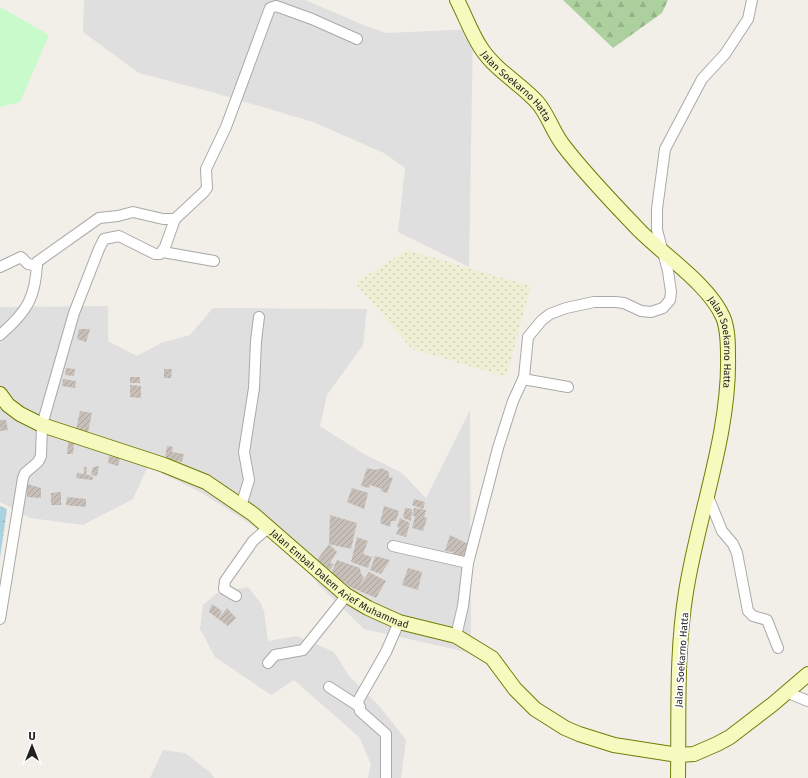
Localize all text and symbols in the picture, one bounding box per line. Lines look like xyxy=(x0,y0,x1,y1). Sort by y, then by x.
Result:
street label: Jalan Soekarno Hatta xyxy=(478,49,553,124)
street label: Jalan Soekarno Hatta xyxy=(705,294,733,389)
street label: Jalan Embah Dalem Arief Muhammad xyxy=(268,527,410,631)
street label: Jalan Soekarno Hatta xyxy=(673,612,691,708)
north arrow xyxy=(12,726,52,766)
text: U xyxy=(28,730,36,743)

